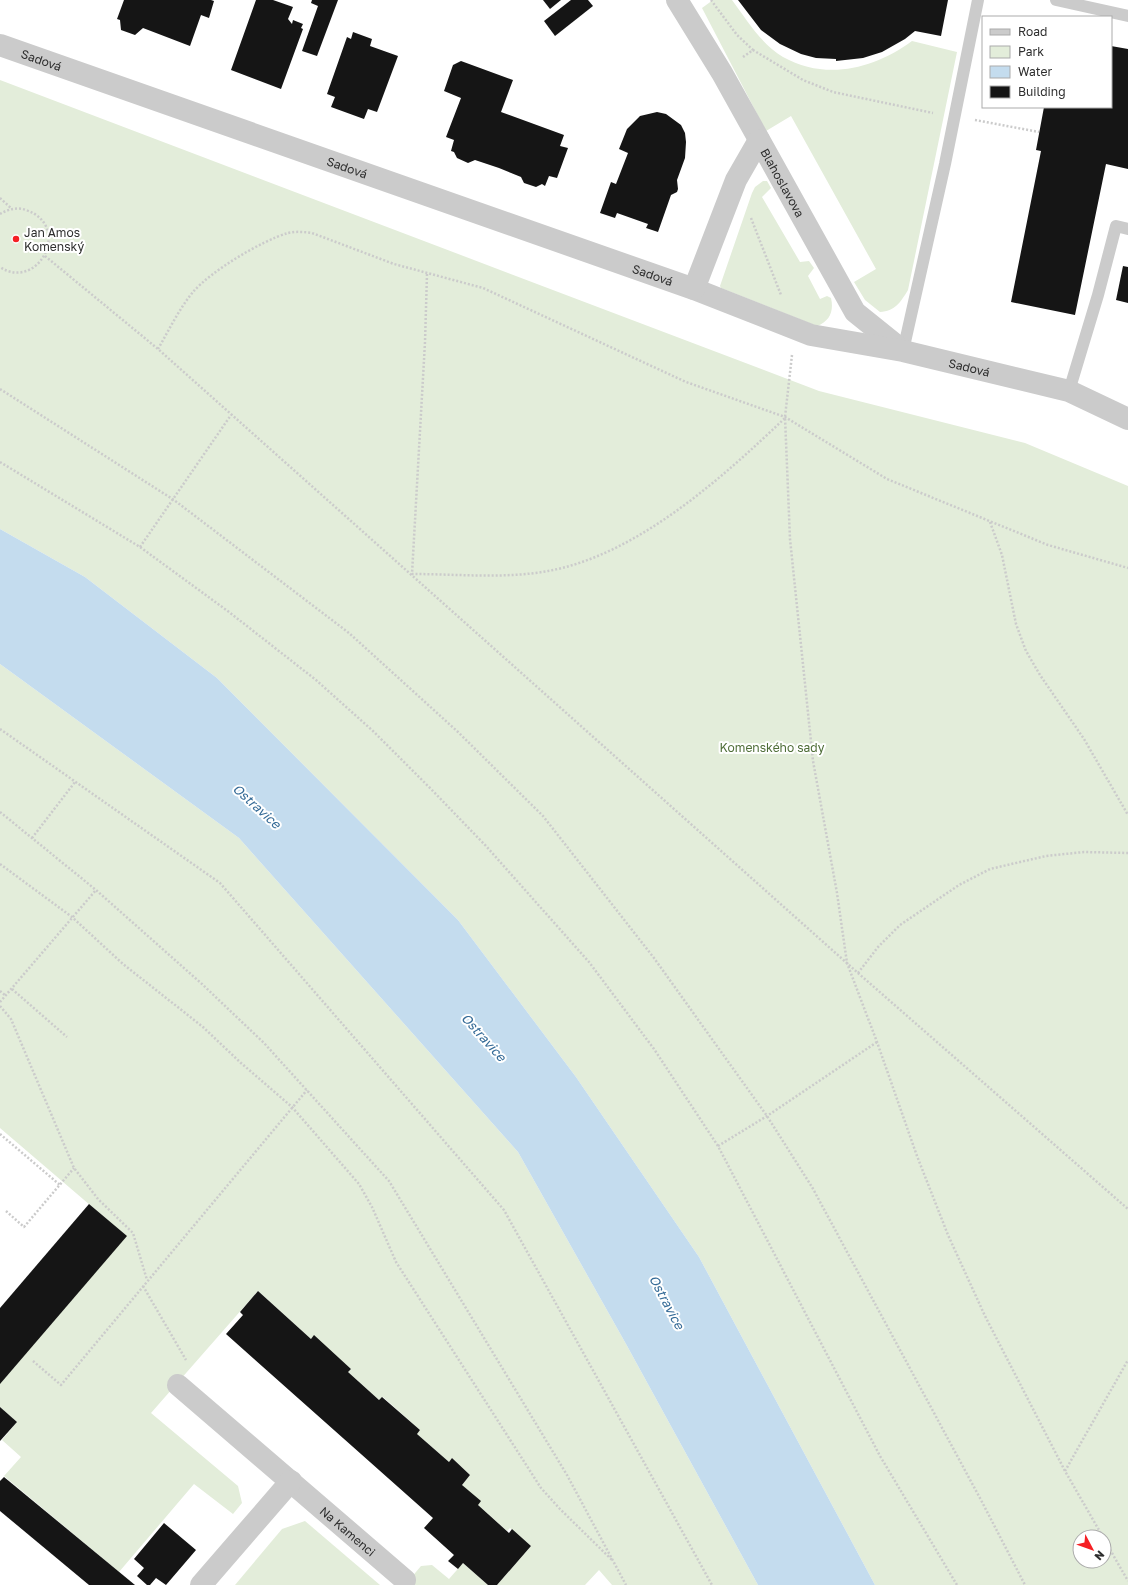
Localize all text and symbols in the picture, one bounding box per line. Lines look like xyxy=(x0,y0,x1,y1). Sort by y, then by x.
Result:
legend xyxy=(982,16,1112,108)
text: Road xyxy=(1018,24,1047,39)
text: Park xyxy=(1018,44,1044,59)
street label: Sadová xyxy=(19,46,64,74)
text: Water xyxy=(1018,64,1052,79)
text: Building xyxy=(1018,84,1066,99)
street label: Blahoslavova xyxy=(758,145,808,220)
street label: Sadová xyxy=(325,153,369,181)
place label: Jan Amos Komenský xyxy=(24,225,84,254)
marker: Jan Amos Komenský xyxy=(11,234,21,244)
street label: Sadová xyxy=(631,260,675,289)
street label: Sadová xyxy=(947,355,992,379)
park label: Komenského sady xyxy=(720,740,825,755)
water label: Ostravice xyxy=(230,780,285,833)
water label: Ostravice xyxy=(458,1010,511,1065)
water label: Ostravice xyxy=(646,1272,689,1333)
street label: Na Kamenci xyxy=(317,1503,379,1559)
north arrow xyxy=(1072,1529,1112,1569)
text: N xyxy=(1092,1548,1108,1563)

